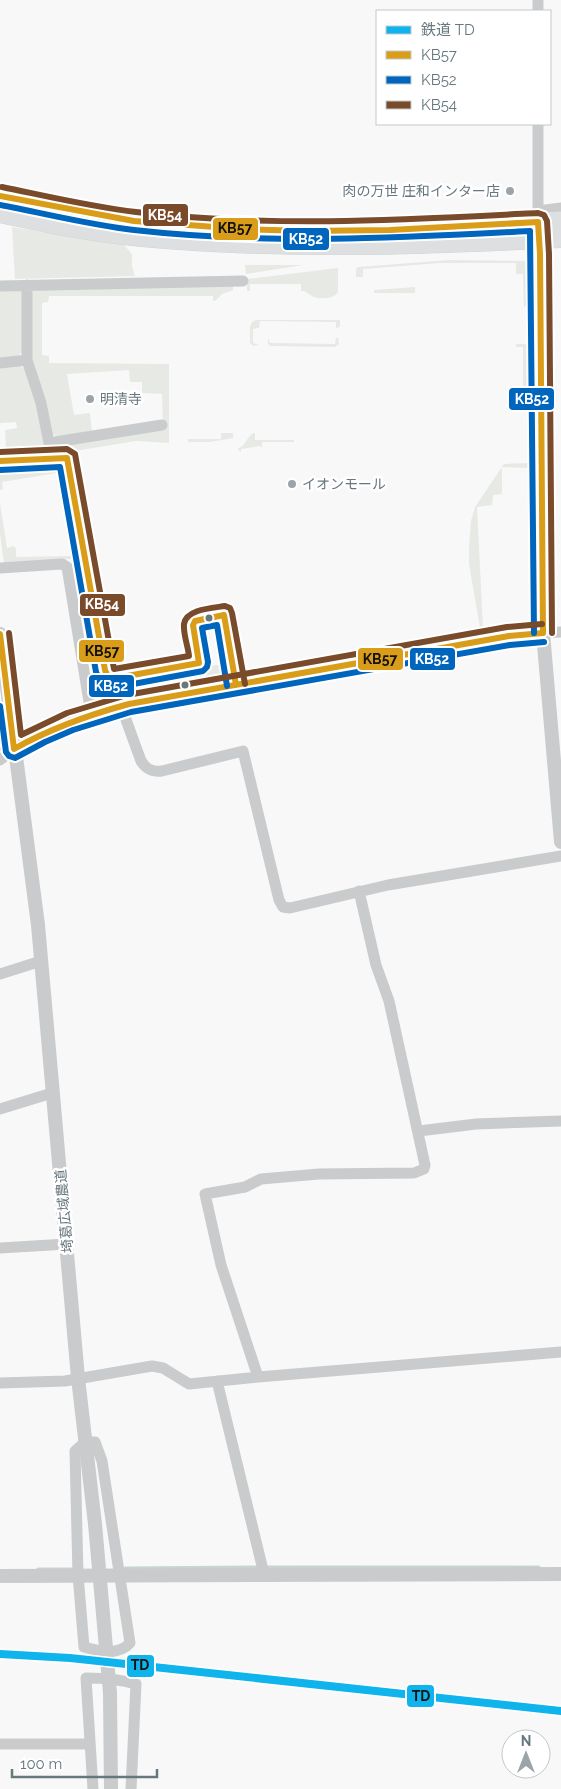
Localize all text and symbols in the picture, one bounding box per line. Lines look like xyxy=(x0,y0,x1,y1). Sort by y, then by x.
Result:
legend xyxy=(376,10,551,125)
text: 鉄道 TD xyxy=(421,21,475,39)
text: KB57 xyxy=(421,46,457,64)
text: KB52 xyxy=(421,71,457,89)
text: KB54 xyxy=(421,96,457,114)
place label: 肉の万世 庄和インター店 xyxy=(342,183,500,199)
marker: 肉の万世 庄和インター店 xyxy=(504,185,516,197)
line badge: KB54 xyxy=(142,203,189,227)
text: KB54 xyxy=(148,207,182,223)
line badge: KB57 xyxy=(212,217,259,241)
text: KB57 xyxy=(218,220,252,236)
line badge: KB52 xyxy=(282,227,330,251)
text: KB52 xyxy=(289,231,323,247)
line badge: KB52 xyxy=(508,387,555,411)
place label: 明清寺 xyxy=(100,391,142,407)
text: KB52 xyxy=(515,391,549,407)
marker: 明清寺 xyxy=(84,393,96,405)
place label: イオンモール xyxy=(302,476,386,492)
marker: イオンモール xyxy=(286,478,298,490)
line badge: KB54 xyxy=(79,593,126,617)
text: KB54 xyxy=(85,596,119,612)
unlabelled marker xyxy=(204,613,214,623)
line badge: KB57 xyxy=(78,639,125,663)
text: KB57 xyxy=(85,643,119,659)
line badge: KB57 xyxy=(357,647,404,671)
line badge: KB52 xyxy=(409,647,456,671)
text: KB57 xyxy=(363,651,397,667)
text: KB52 xyxy=(415,651,449,667)
line badge: KB52 xyxy=(88,674,135,698)
text: KB52 xyxy=(94,678,128,694)
unlabelled marker xyxy=(180,680,190,690)
street label: 埼葛広域農道 xyxy=(52,1168,76,1254)
line badge: TD xyxy=(126,1654,155,1678)
text: TD xyxy=(131,1657,149,1673)
line badge: TD xyxy=(406,1684,435,1708)
text: TD xyxy=(412,1688,430,1704)
north arrow xyxy=(501,1729,551,1779)
text: N xyxy=(521,1733,531,1749)
scale bar xyxy=(12,1746,158,1778)
text: 100 m xyxy=(20,1755,62,1773)

